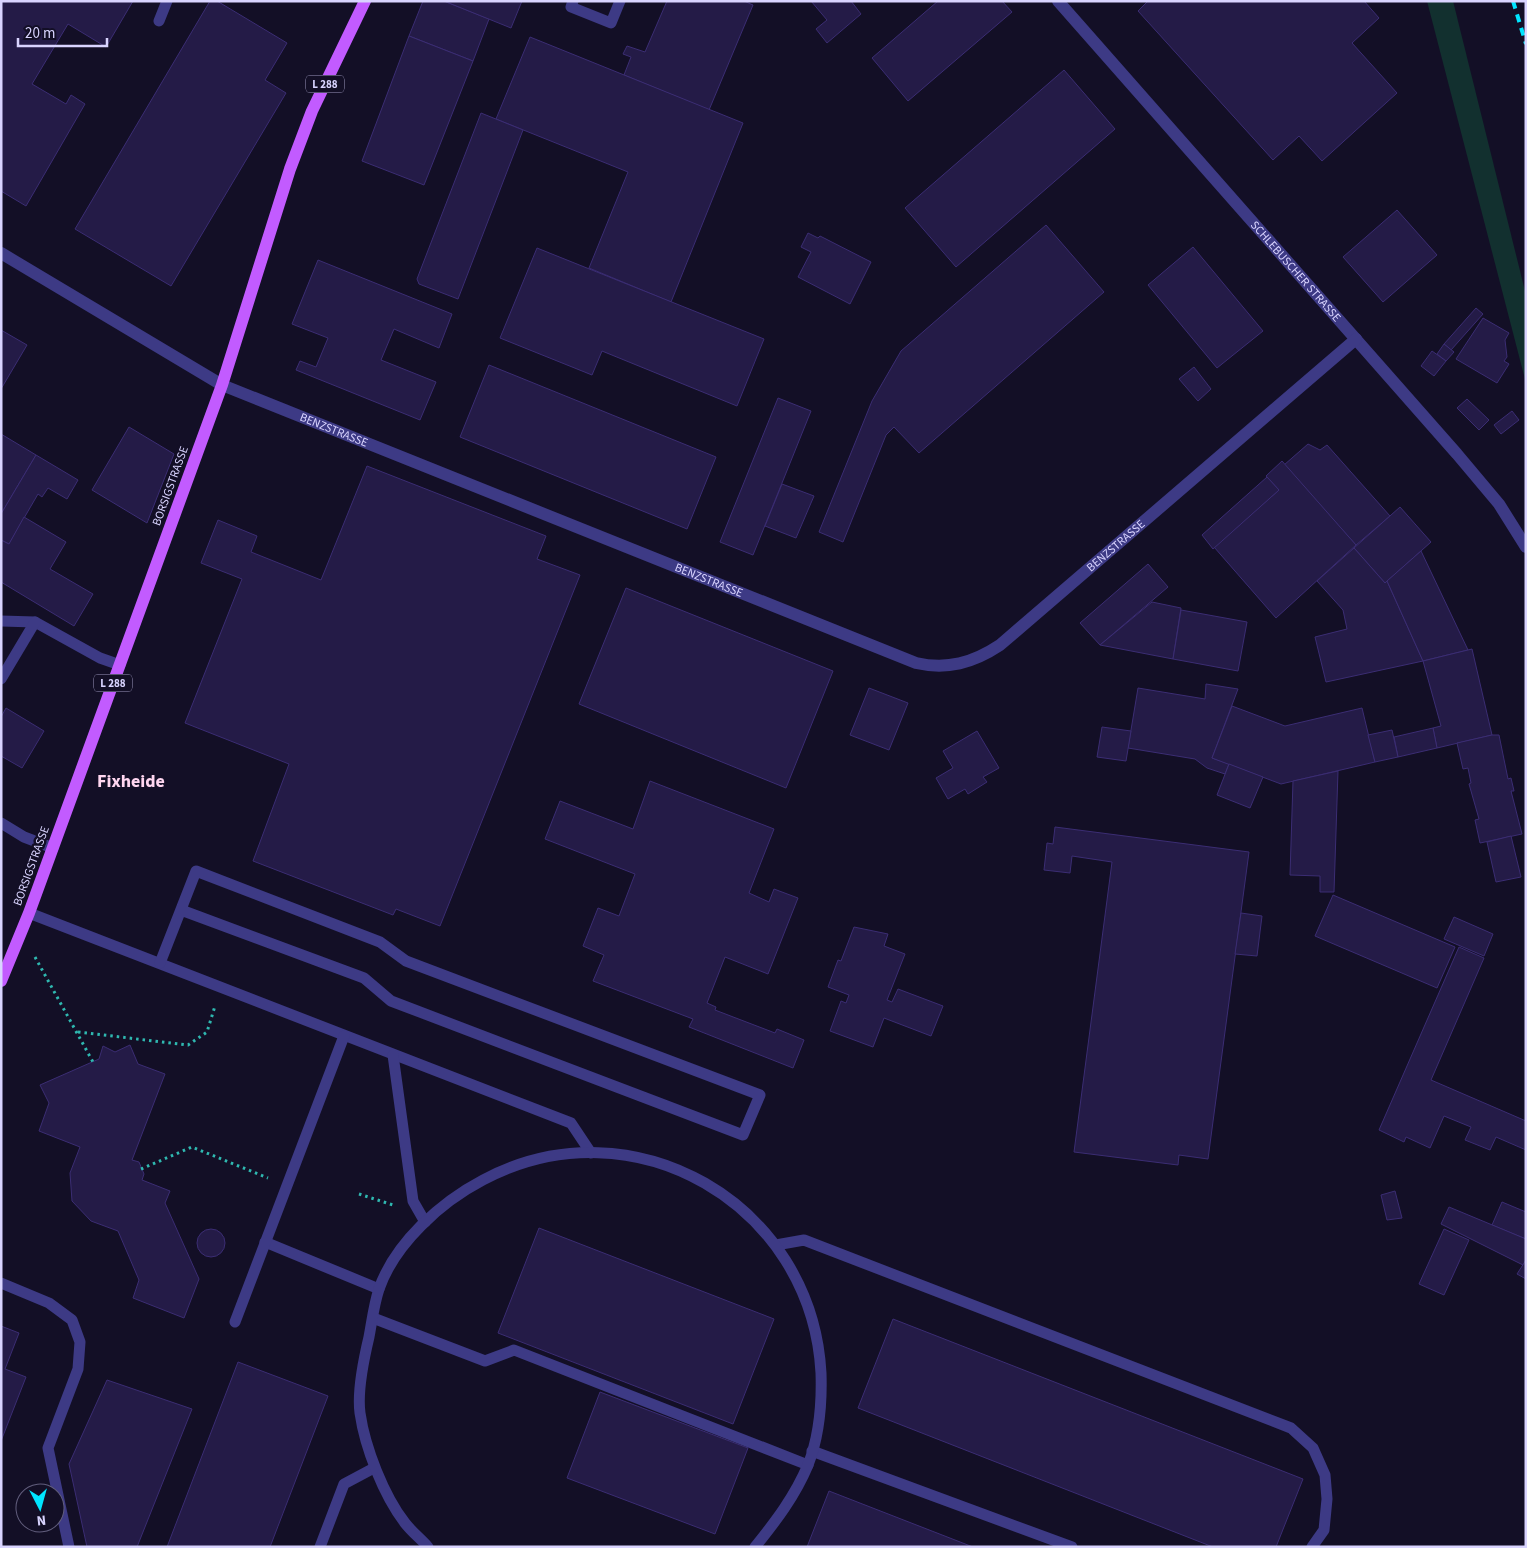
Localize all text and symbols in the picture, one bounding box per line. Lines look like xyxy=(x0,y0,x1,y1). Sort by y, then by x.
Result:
scale bar xyxy=(18,15,106,47)
text: 20 m xyxy=(25,23,55,44)
road number: L 288 xyxy=(306,76,344,92)
street label: SCHLEBUSCHER STRASSE xyxy=(1246,217,1345,326)
street label: BENZSTRASSE xyxy=(297,409,370,452)
street label: BORSIGSTRASSE xyxy=(148,444,193,528)
street label: BENZSTRASSE xyxy=(1083,516,1149,576)
street label: BENZSTRASSE xyxy=(672,559,745,602)
road number: L 288 xyxy=(94,674,132,691)
district label: Fixheide xyxy=(97,769,165,794)
street label: BORSIGSTRASSE xyxy=(9,824,54,908)
north arrow xyxy=(15,1483,65,1533)
text: N xyxy=(36,1510,47,1530)

